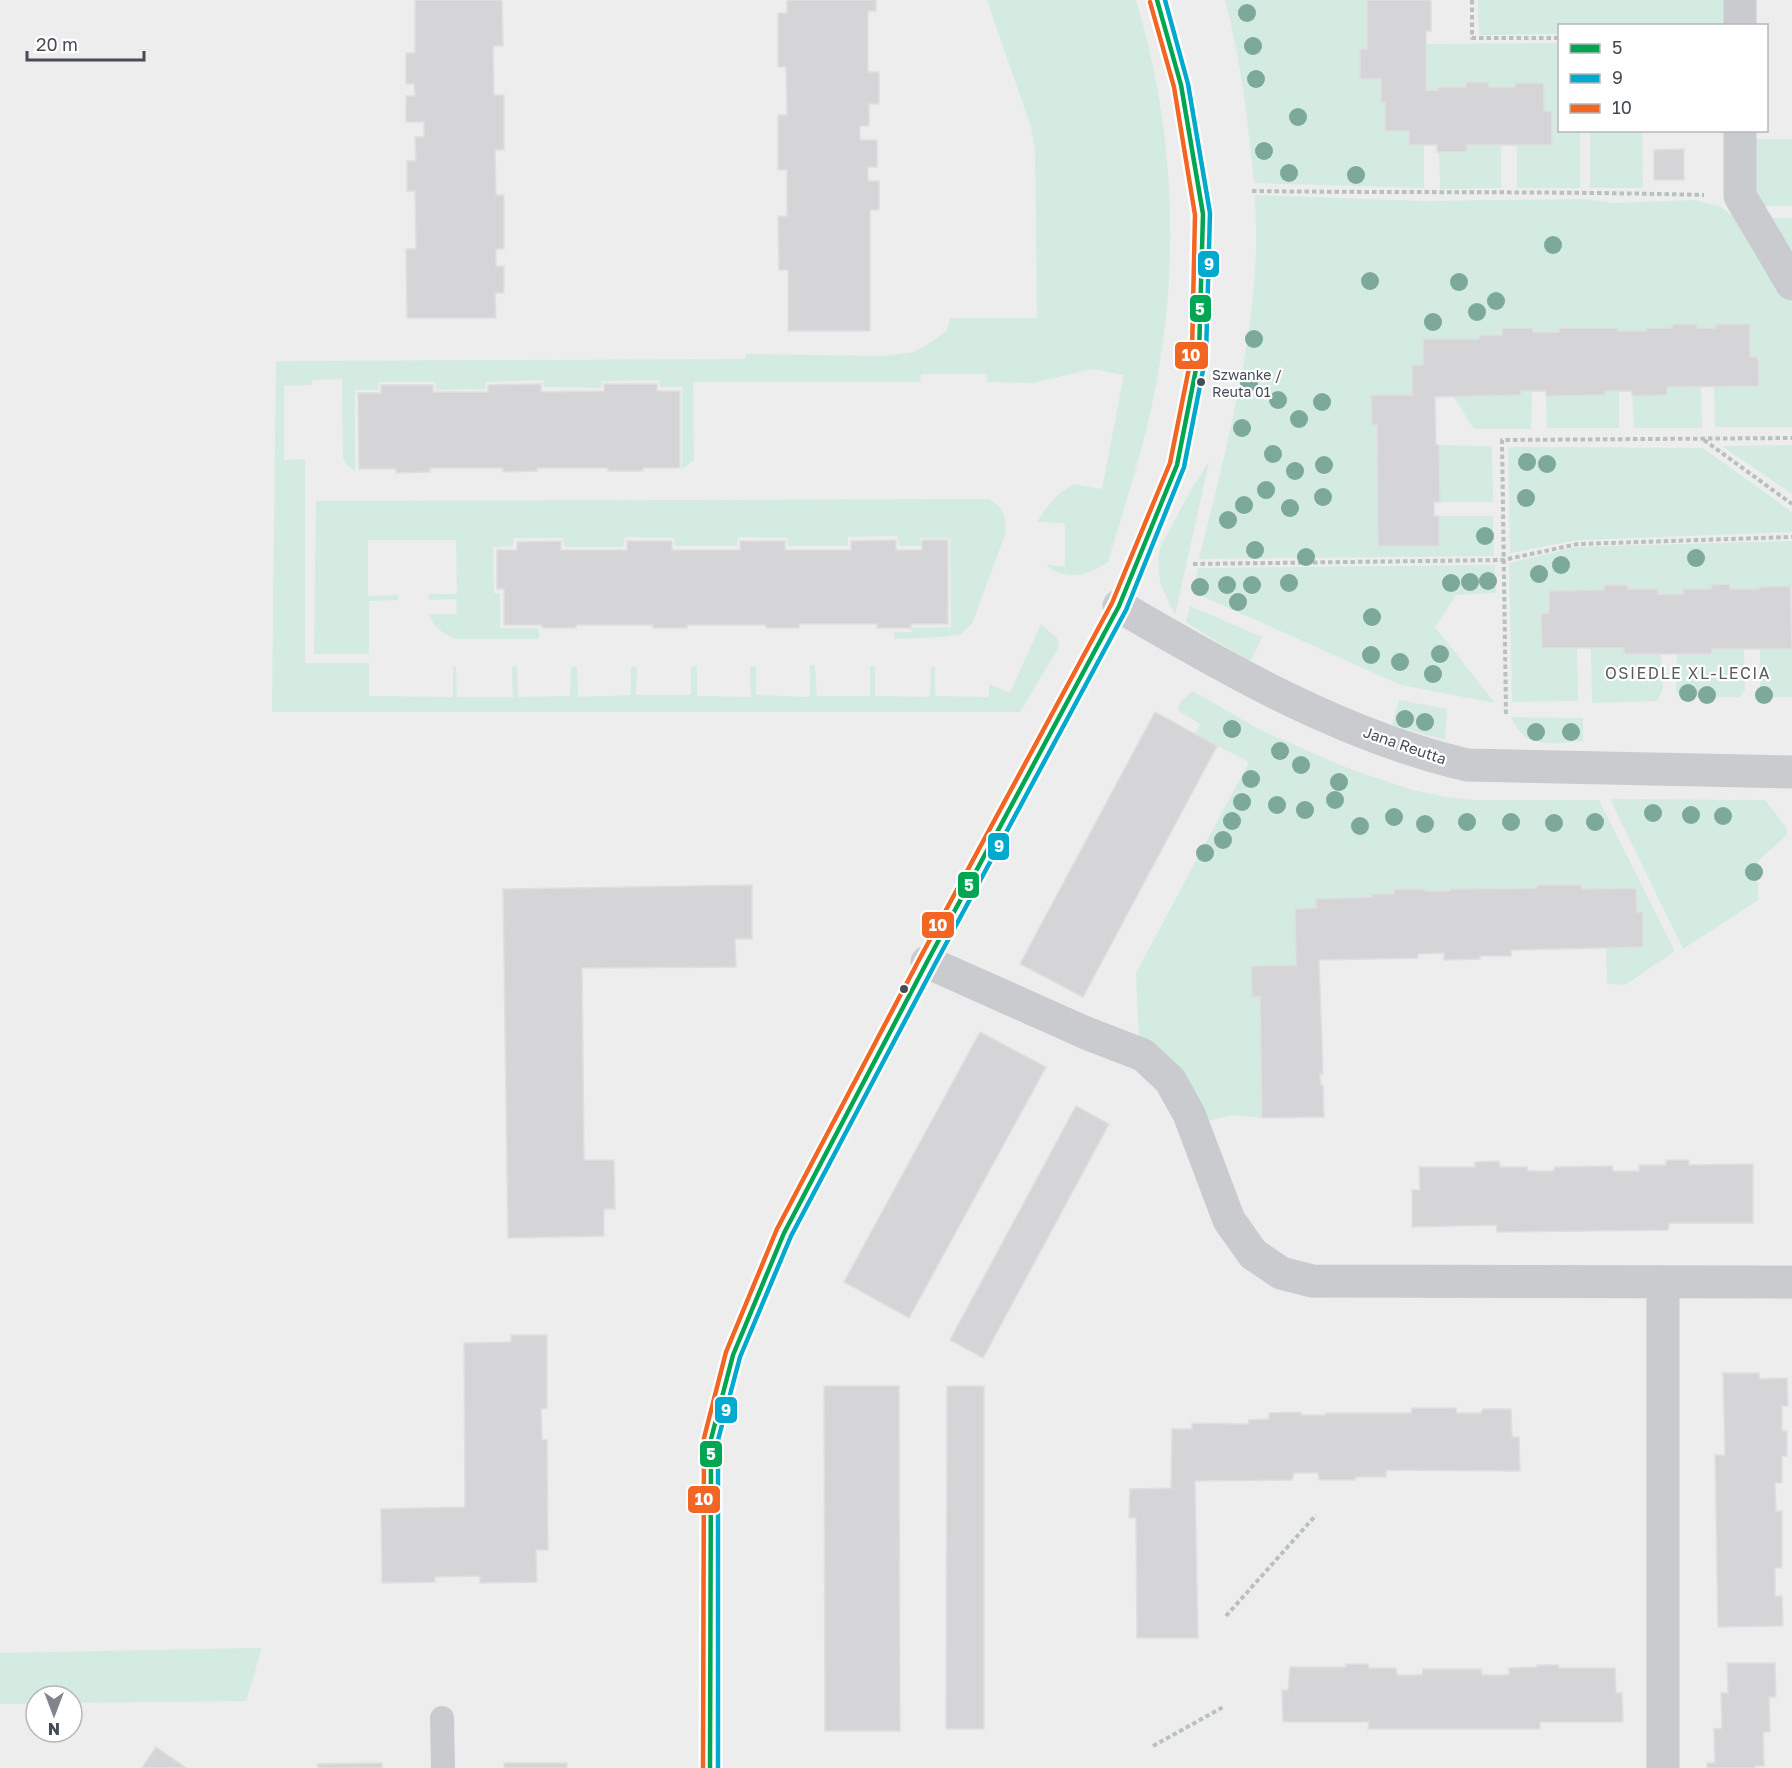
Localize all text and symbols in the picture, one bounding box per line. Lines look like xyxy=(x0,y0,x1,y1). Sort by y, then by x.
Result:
scale bar xyxy=(27,24,144,62)
legend xyxy=(1558,24,1768,132)
text: 20 m xyxy=(36,33,78,55)
text: 5 xyxy=(1612,36,1622,58)
text: 9 xyxy=(1612,66,1623,88)
text: 10 xyxy=(1612,96,1632,118)
line badge: 9 xyxy=(1197,250,1220,278)
text: 9 xyxy=(1204,254,1214,274)
line badge: 5 xyxy=(1189,294,1212,323)
text: 5 xyxy=(1195,299,1205,319)
line badge: 10 xyxy=(1174,341,1209,370)
text: 10 xyxy=(1182,345,1200,365)
place label: Szwanke / Reuta 01 xyxy=(1212,366,1282,400)
marker: Szwanke / Reuta 01 xyxy=(1195,376,1207,388)
district label: OSIEDLE XL-LECIA xyxy=(1605,663,1771,683)
street label: Jana Reutta xyxy=(1361,722,1449,768)
line badge: 9 xyxy=(987,832,1010,861)
text: 9 xyxy=(994,836,1004,856)
line badge: 5 xyxy=(957,871,980,899)
text: 5 xyxy=(964,875,974,895)
line badge: 10 xyxy=(921,911,955,939)
text: 10 xyxy=(929,915,947,935)
unlabelled marker xyxy=(898,983,910,995)
line badge: 9 xyxy=(714,1396,738,1424)
text: 9 xyxy=(721,1400,731,1420)
line badge: 5 xyxy=(699,1440,723,1468)
text: 5 xyxy=(706,1444,716,1464)
line badge: 10 xyxy=(687,1485,721,1514)
text: 10 xyxy=(695,1489,713,1509)
north arrow xyxy=(24,1684,84,1744)
text: N xyxy=(48,1719,60,1739)

